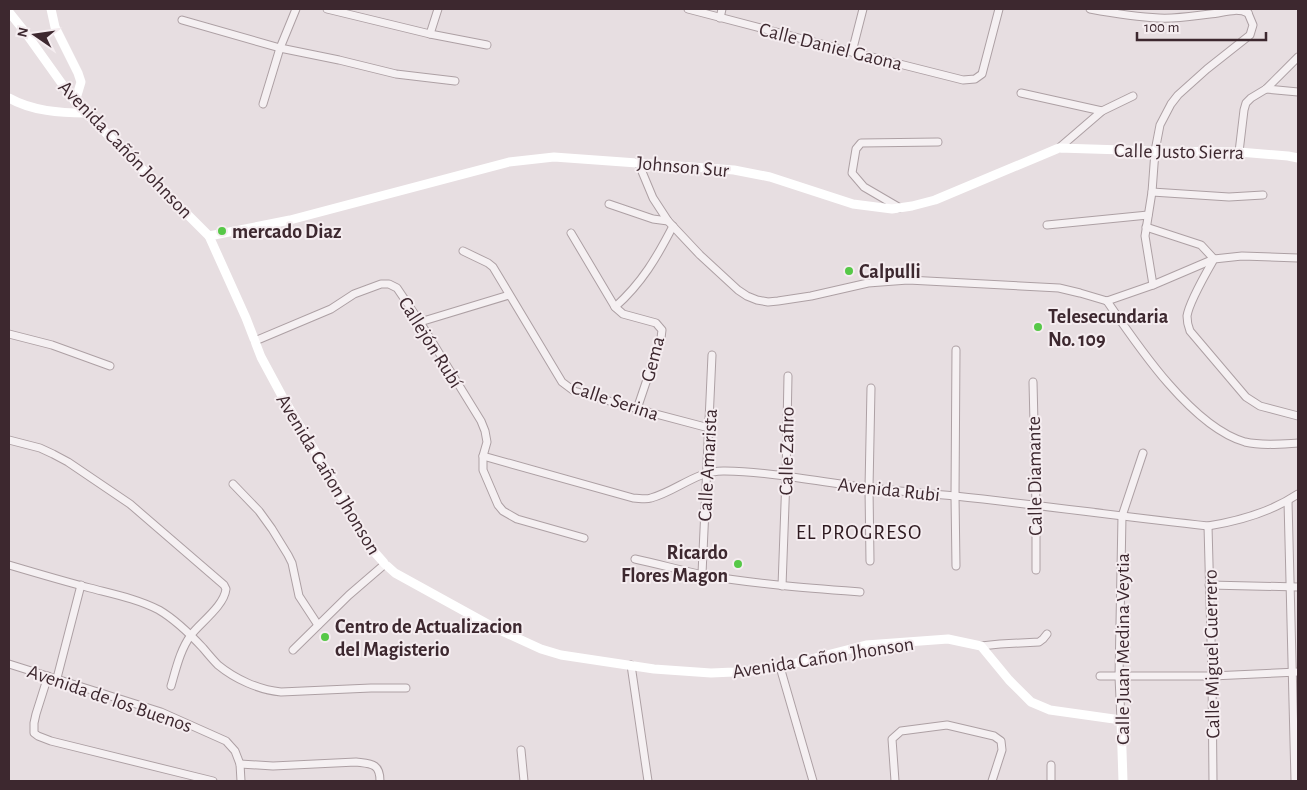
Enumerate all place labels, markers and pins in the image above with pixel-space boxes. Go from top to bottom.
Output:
place label: mercado Diaz [232,222,342,242]
marker: mercado Diaz [216,225,228,237]
place label: Calpulli [859,262,921,282]
marker: Calpulli [843,265,855,277]
place label: Telesecundaria No. 109 [1048,307,1169,350]
marker: Telesecundaria No. 109 [1032,321,1044,333]
place label: Ricardo Flores Magon [621,543,728,586]
marker: Ricardo Flores Magon [732,558,744,570]
place label: Centro de Actualizacion del Magisterio [335,617,523,660]
marker: Centro de Actualizacion del Magisterio [319,631,331,643]

